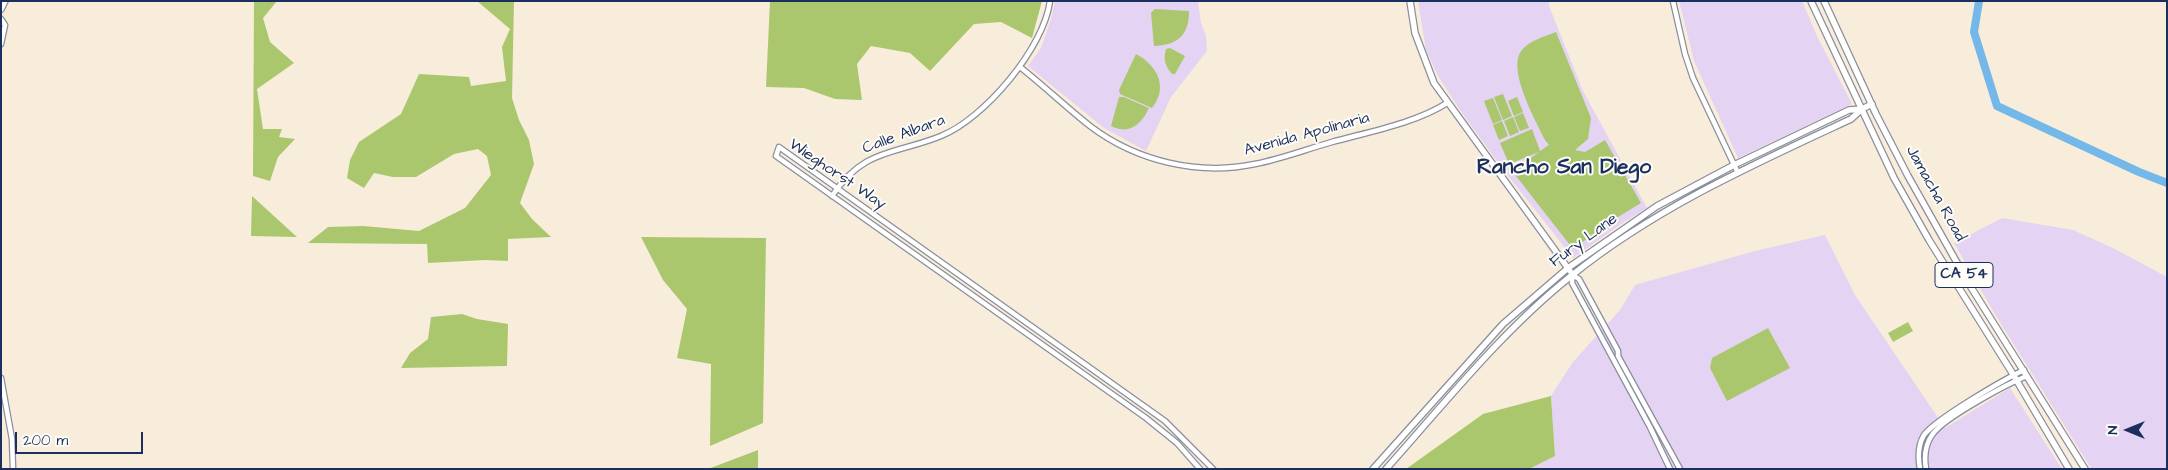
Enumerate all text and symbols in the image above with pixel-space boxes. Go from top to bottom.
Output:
street label: Avenida Apolinaria [1242,109,1372,161]
street label: Calle Albara [860,111,948,159]
street label: Wieghorst Way [785,135,889,215]
street label: Jamacha Road [1901,143,1969,245]
district label: Rancho San Diego [1477,156,1651,182]
street label: Fury Lane [1546,210,1622,272]
road number: CA 54 [1935,262,1993,288]
north arrow [2103,405,2153,455]
scale bar [18,422,145,454]
text: N [2103,426,2123,434]
text: 200 m [23,430,68,451]

